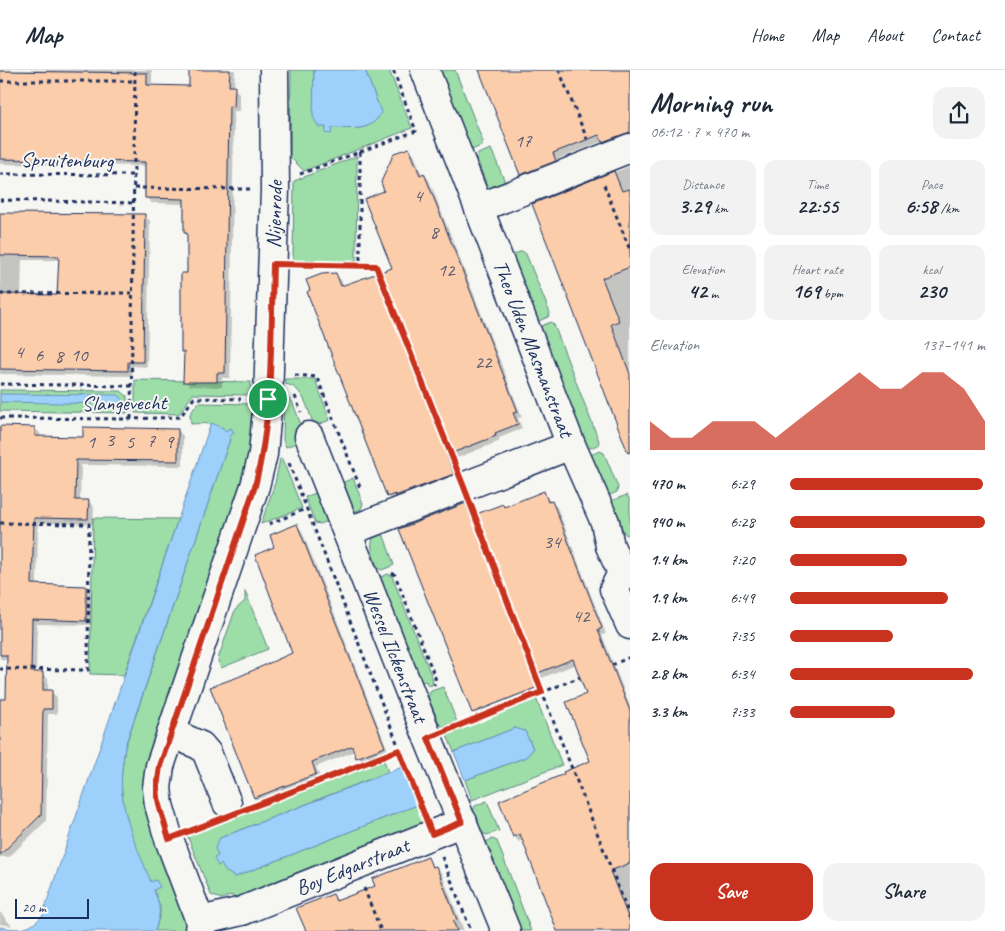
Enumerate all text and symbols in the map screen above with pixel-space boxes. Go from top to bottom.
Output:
text: Map [25,20,62,50]
text: Home [751,24,784,46]
text: Map [812,24,839,46]
text: About [867,24,903,46]
text: Contact [931,24,980,46]
text: Morning run [650,85,772,120]
button: share [933,87,985,139]
text: 06:12 · 7 × 470 m [650,122,749,142]
house number: 17 [514,129,533,153]
street label: Spruitenburg [21,146,115,174]
text: Distance [682,176,724,193]
text: Time [807,176,828,193]
text: Pace [921,176,943,193]
street label: Nijenrode [260,178,288,249]
house number: 4 [414,184,425,208]
text: 3.29 [678,193,711,219]
text: 22:55 [797,193,838,219]
text: 6:58 [905,193,937,219]
text: km [711,200,728,217]
text: /km [937,200,959,217]
house number: 8 [430,220,441,244]
street label: Theo Uden Masmanstraat [487,257,580,443]
house number: 12 [437,258,456,282]
text: Elevation [682,261,725,278]
text: Heart rate [792,261,843,278]
text: kcal [923,261,941,278]
text: 42 [688,278,707,304]
text: 169 [792,278,820,304]
text: 230 [918,278,946,304]
text: m [707,285,718,302]
text: bpm [820,285,843,302]
text: Elevation [650,335,699,355]
text: 137–141 m [922,335,985,355]
house number: 4 [15,340,26,364]
house number: 6 [35,343,45,367]
house number: 10 [70,343,89,367]
house number: 8 [55,344,66,368]
house number: 22 [474,350,493,374]
pin [247,378,289,420]
icon: arrive [254,385,282,413]
street label: Slangevecht [81,389,169,417]
house number: 3 [106,428,116,452]
house number: 7 [147,429,157,453]
house number: 1 [87,430,97,454]
house number: 5 [126,430,136,454]
house number: 9 [165,430,175,454]
text: 470 m [650,474,685,494]
text: 6:29 [730,474,755,494]
text: 940 m [650,512,684,532]
text: 6:28 [730,512,755,532]
house number: 34 [543,530,563,554]
text: 1.4 km [650,550,687,570]
text: 7:20 [730,550,755,570]
street label: Wessel Ilckenstraat [358,585,434,728]
text: 1.9 km [650,588,687,608]
text: 6:49 [730,588,755,608]
house number: 42 [572,604,591,628]
text: 2.4 km [650,626,687,646]
text: 7:35 [730,626,755,646]
text: 2.8 km [650,664,687,684]
text: 6:34 [730,664,755,684]
text: 3.3 km [650,702,687,722]
text: 7:33 [730,702,755,722]
street label: Boy Edgarstraat [292,831,414,901]
button: Save [650,863,813,921]
button: Share [823,863,985,921]
scale bar [15,896,89,919]
text: 20 m [22,899,46,916]

